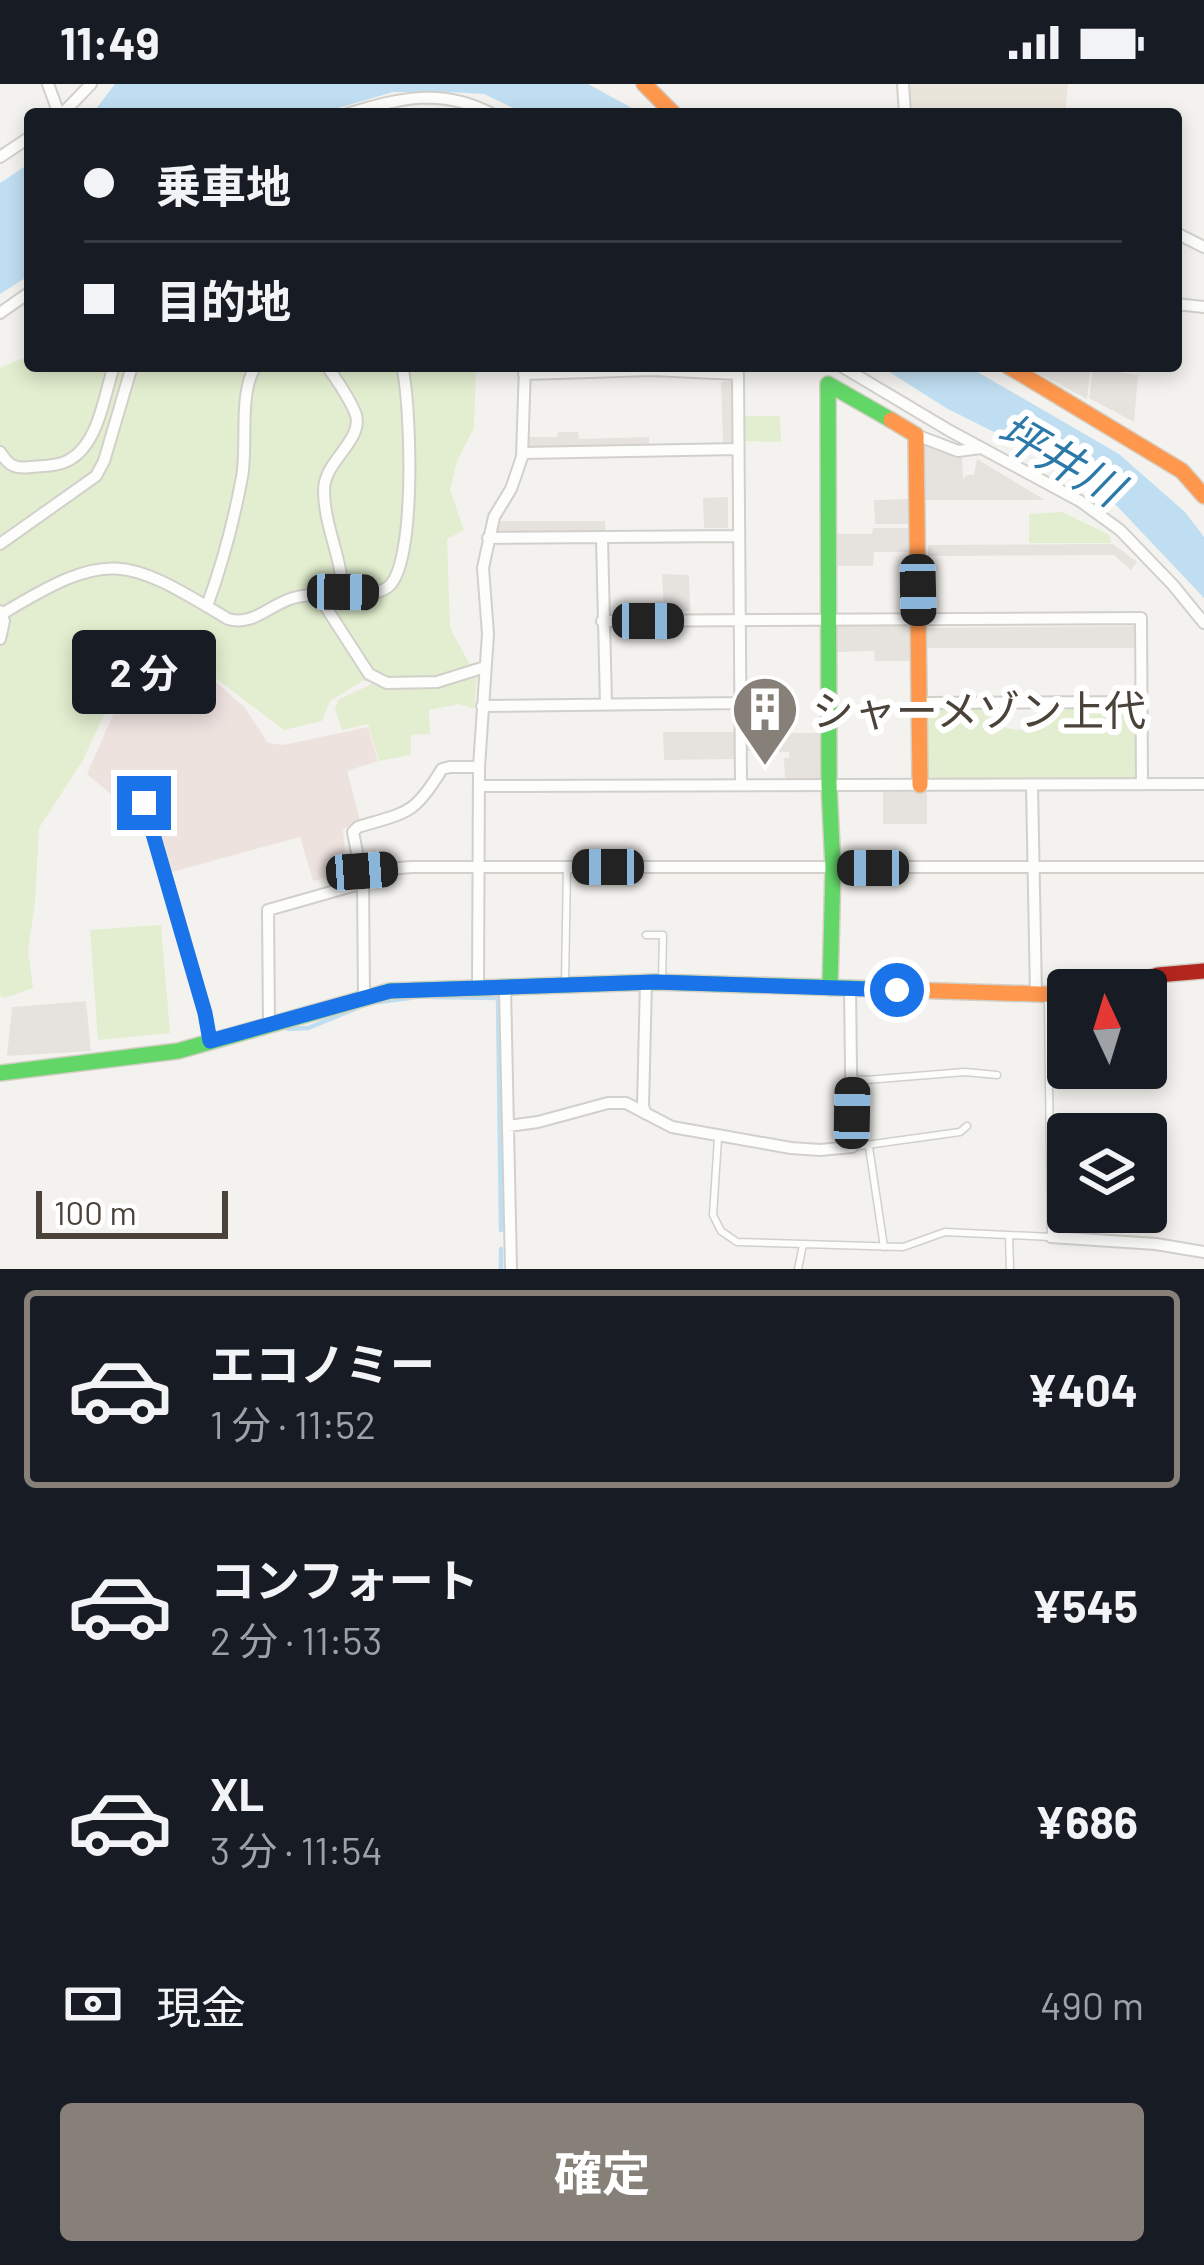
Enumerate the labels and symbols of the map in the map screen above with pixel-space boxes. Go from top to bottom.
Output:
water label: 坪井川 [989,401,1136,517]
car [899,554,937,626]
car [307,573,379,611]
car [612,603,684,639]
callout: 2 分 [72,629,216,713]
building icon: シャーメゾン上代 [730,674,800,768]
place label: シャーメゾン上代 [812,684,1146,734]
route end [117,776,171,830]
car [572,849,644,885]
car [837,850,909,886]
car [325,851,399,891]
route start [870,963,924,1017]
north arrow [1047,969,1167,1089]
car [833,1077,871,1149]
scale bar [36,1185,228,1238]

